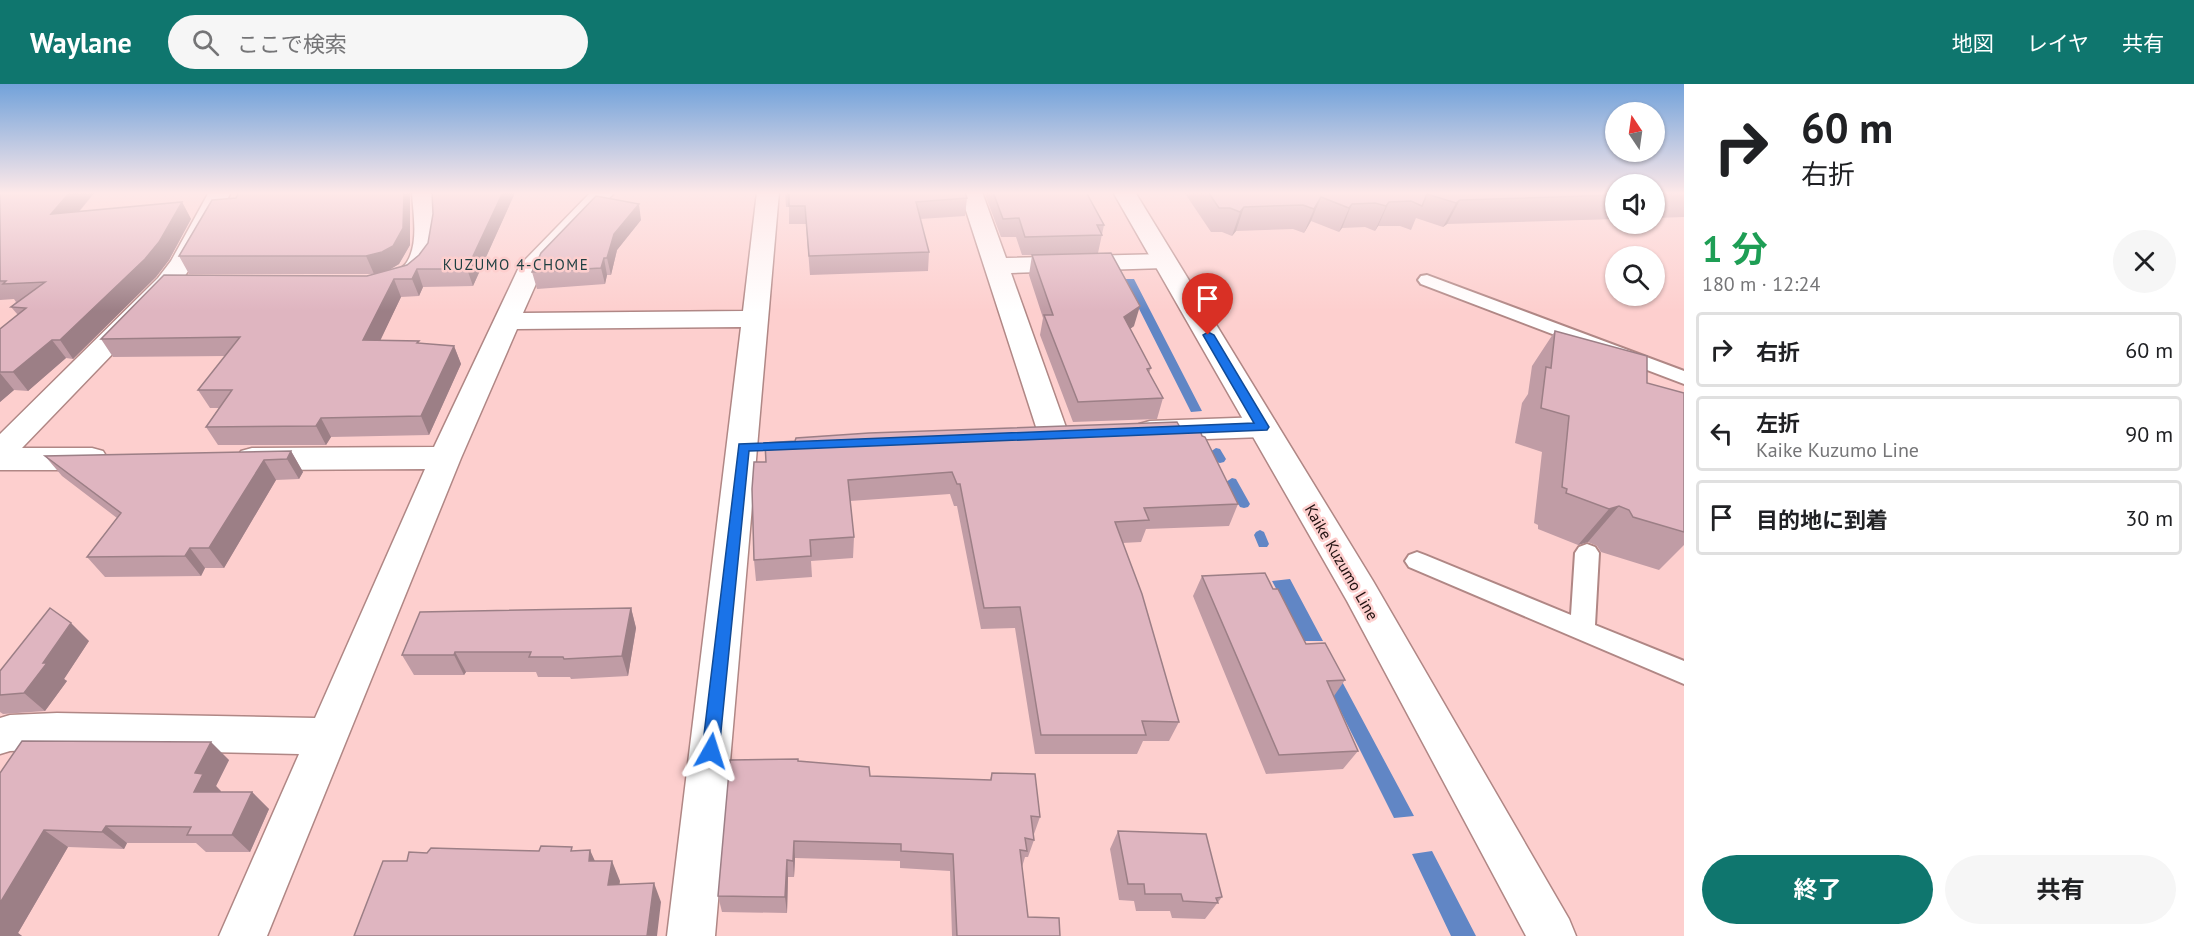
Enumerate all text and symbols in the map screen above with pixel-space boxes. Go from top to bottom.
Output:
search box [168,15,588,69]
text: Waylane [30,24,132,61]
icon: search [189,26,222,59]
text: ここで検索 [237,30,347,58]
text: 地図 [1952,30,1994,57]
text: レイヤ [2027,30,2089,57]
text: 共有 [2122,30,2164,57]
text: 60 m [1801,100,1893,155]
north arrow [1605,102,1665,162]
map controls [1605,102,1665,306]
icon: right [1702,108,1780,186]
text: 右折 [1801,157,1855,191]
button: sound [1605,174,1665,234]
text: 1 分 [1702,225,1768,272]
button: close [2113,230,2176,293]
button: search [1605,246,1665,306]
district label: KUZUMO 4-CHOME [443,255,589,274]
text: 180 m · 12:24 [1702,271,1820,297]
pin [1182,273,1233,335]
icon: arrive [1191,282,1224,315]
icon: right [1705,333,1738,366]
text: 60 m [2125,336,2173,364]
text: 右折 [1756,338,1800,366]
text: 左折 [1756,409,1800,437]
icon: left [1705,417,1738,450]
text: 90 m [2125,420,2173,448]
text: Kaike Kuzumo Line [1756,437,1919,463]
street label: Kaike Kuzumo Line [1301,501,1383,623]
icon: arrive [1705,501,1738,534]
text: 30 m [2125,504,2173,532]
text: 目的地に到着 [1756,506,1888,534]
position arrow [679,719,743,783]
button: 終了 [1702,855,1933,924]
button: 共有 [1945,855,2176,924]

